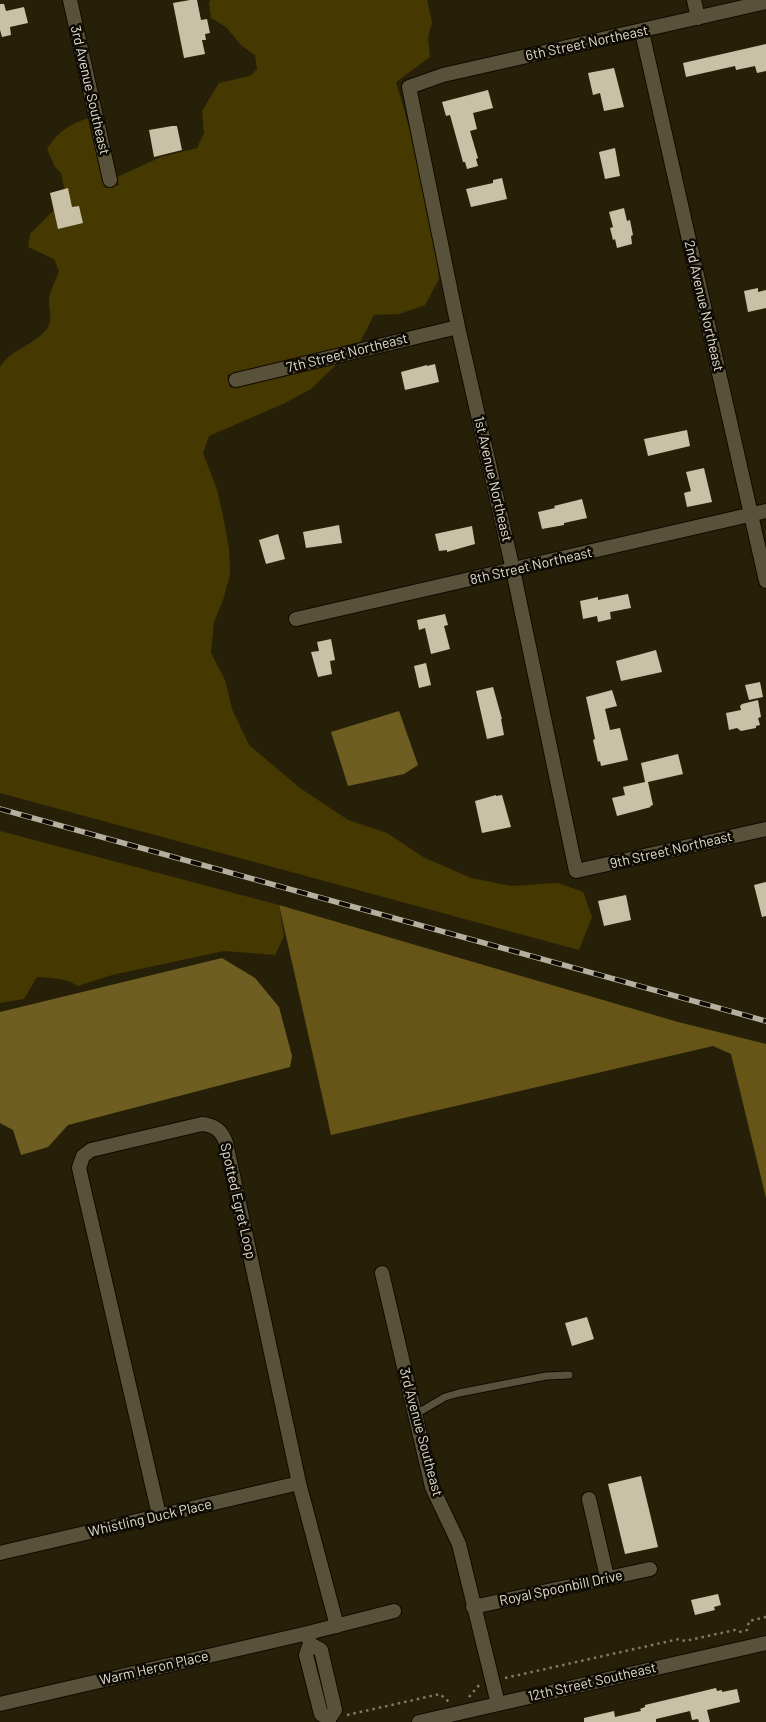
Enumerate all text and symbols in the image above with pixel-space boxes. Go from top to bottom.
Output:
street label: 6th Street Northeast [524,22,650,64]
street label: 3rd Avenue Southeast [67,24,113,156]
street label: 2nd Avenue Northeast [681,239,727,373]
street label: 7th Street Northeast [285,330,409,376]
street label: 1st Avenue Northeast [470,415,516,543]
street label: 8th Street Northeast [468,544,594,588]
street label: 9th Street Northeast [608,828,734,872]
street label: Spotted Egret Loop [216,1141,260,1261]
street label: 3rd Avenue Southeast [396,1366,446,1498]
street label: Whistling Duck Place [87,1496,213,1540]
street label: Royal Spoonbill Drive [498,1567,624,1609]
street label: Warm Heron Place [98,1647,210,1689]
street label: 12th Street Southeast [526,1659,658,1705]

